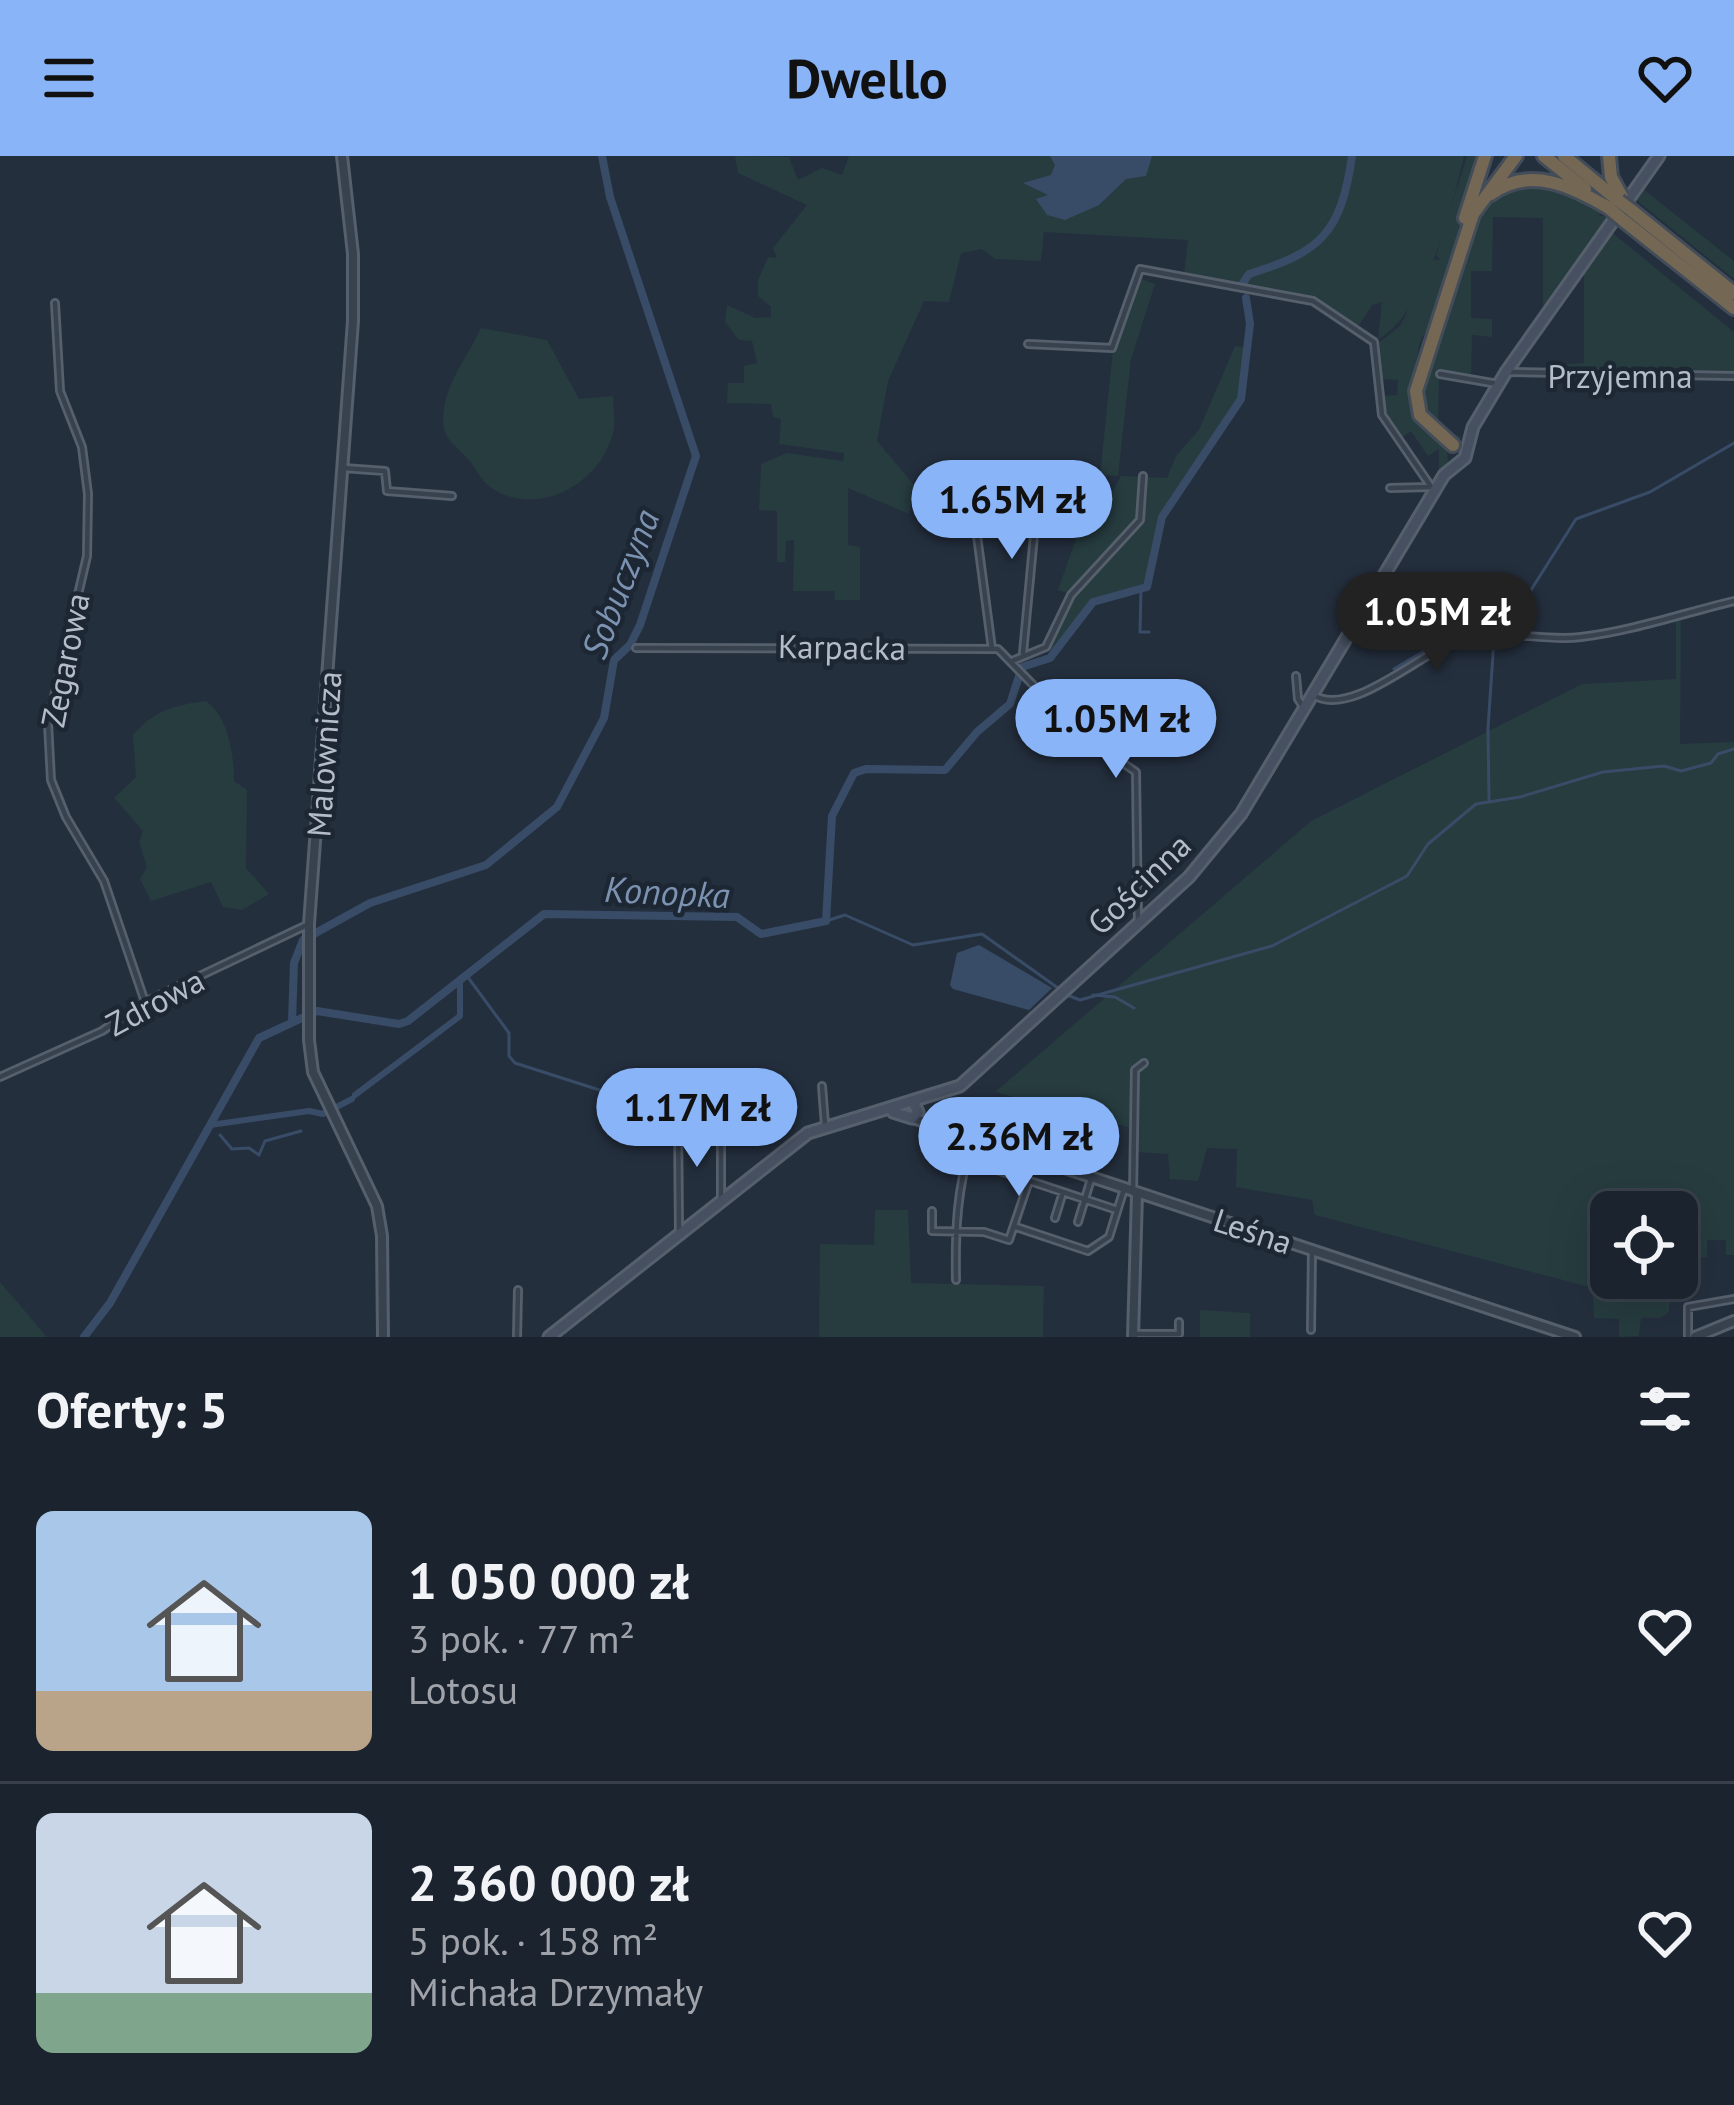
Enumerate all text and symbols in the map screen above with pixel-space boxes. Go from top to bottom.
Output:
text: Dwello [786,43,948,113]
icon: menu [36,45,102,111]
icon: heart [1632,45,1698,111]
street label: Przyjemna [1547,354,1693,397]
pin: 1.65M zł [888,460,1136,562]
text: 1.65M zł [938,473,1086,524]
water label: Sobuczyna [570,502,670,665]
pin: 1.05M zł [1313,572,1561,674]
text: 1.05M zł [1363,585,1511,636]
street label: Zegarowa [30,589,99,731]
street label: Karpacka [778,624,906,669]
street label: Malownicza [296,670,351,838]
pin: 1.05M zł [992,679,1240,781]
text: 1.05M zł [1042,692,1190,743]
street label: Gościnna [1078,824,1200,944]
water label: Konopka [603,865,731,918]
street label: Zdrowa [98,958,211,1045]
pin: 1.17M zł [573,1068,821,1170]
text: 1.17M zł [623,1081,771,1132]
pin: 2.36M zł [895,1097,1143,1199]
text: 2.36M zł [945,1110,1093,1161]
map controls [1590,1191,1698,1299]
button: locate [1590,1191,1698,1299]
street label: Leśna [1208,1198,1298,1263]
text: Oferty: 5 [36,1376,228,1442]
icon: filters [1632,1376,1698,1442]
text: 1 050 000 zł [408,1547,689,1613]
icon: home [132,1559,276,1703]
icon: heart [1632,1598,1698,1664]
text: 3 pok. · 77 m² [408,1613,635,1664]
text: Lotosu [408,1664,518,1715]
text: 2 360 000 zł [408,1849,689,1915]
icon: home [132,1861,276,2005]
icon: heart [1632,1900,1698,1966]
text: 5 pok. · 158 m² [408,1915,658,1966]
text: Michała Drzymały [408,1966,703,2017]

